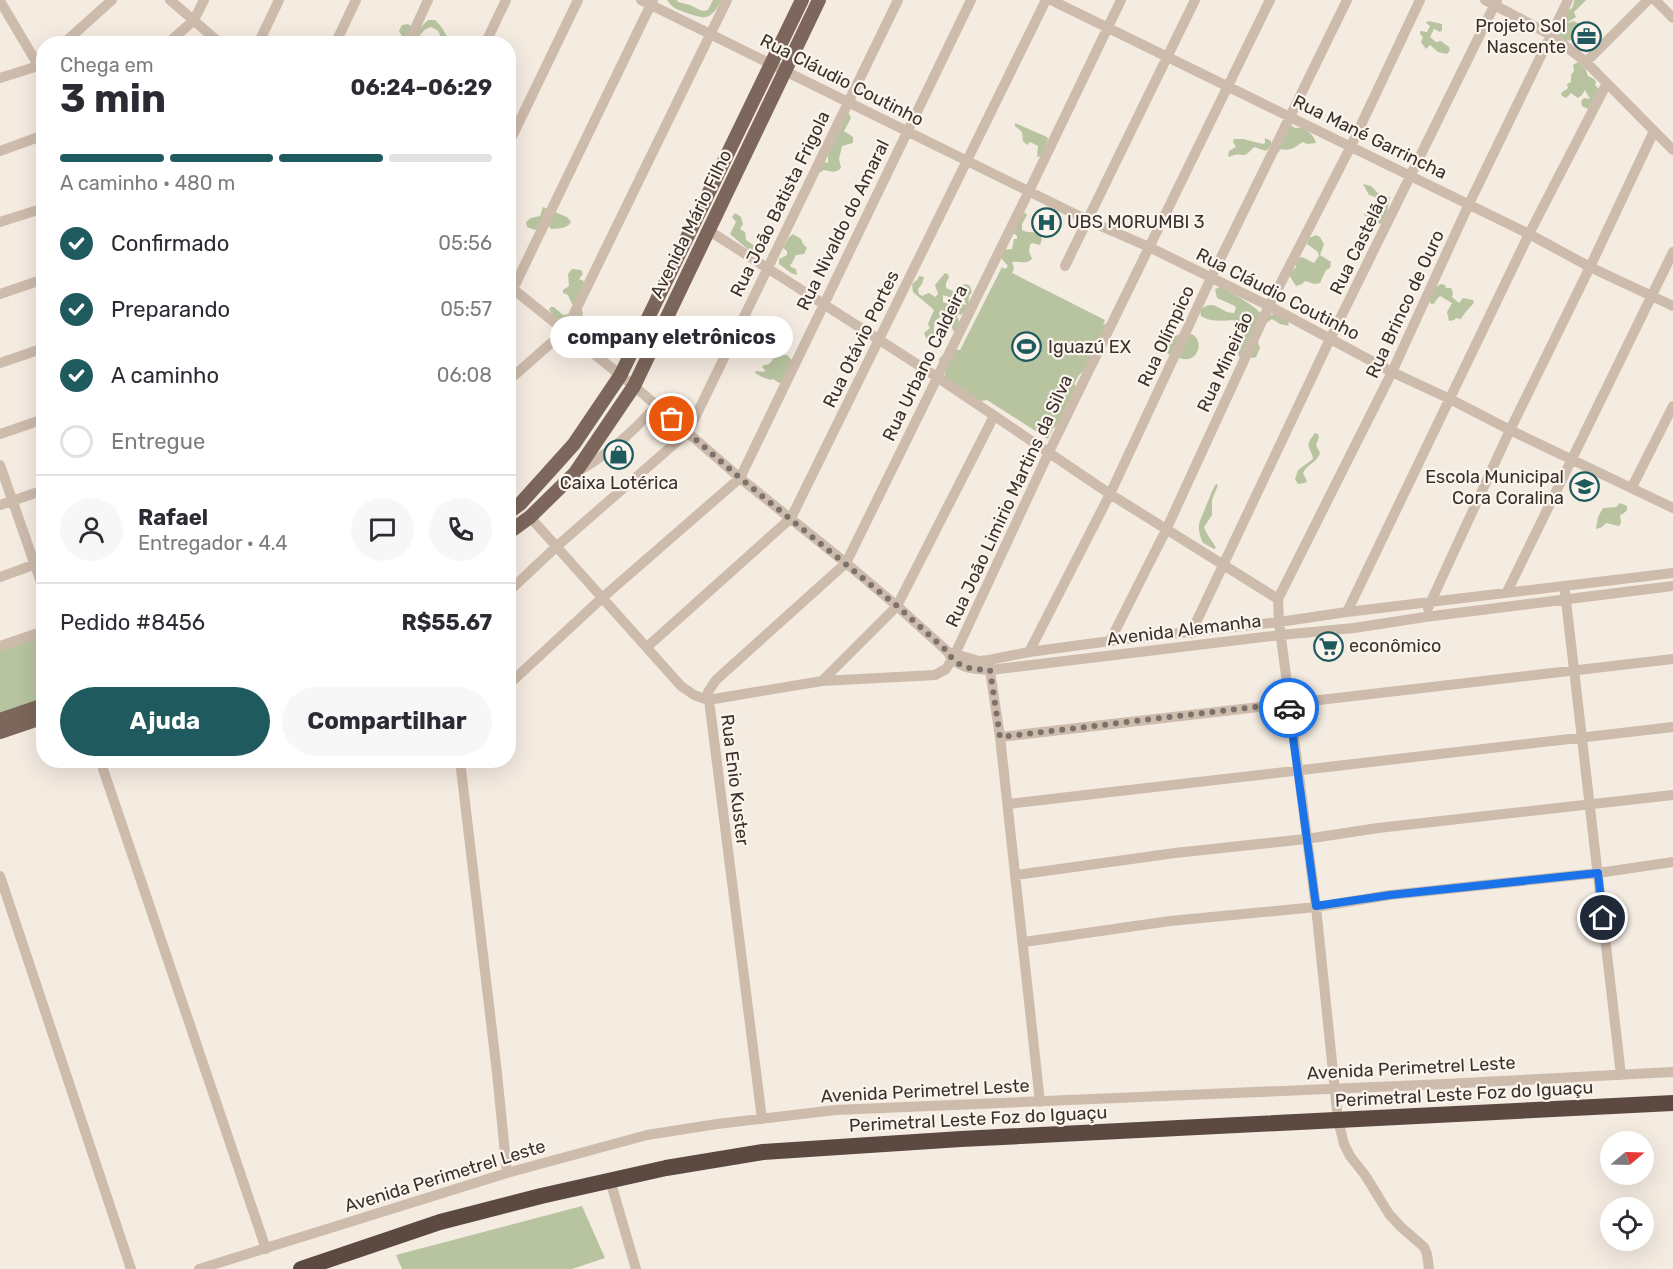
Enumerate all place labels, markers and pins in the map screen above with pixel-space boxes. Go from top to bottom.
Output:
place label: Projeto Sol Nascente [1475,15,1566,58]
office icon: Projeto Sol Nascente [1571,20,1603,52]
hospital icon: UBS MORUMBI 3 [1030,206,1062,238]
place label: UBS MORUMBI 3 [1067,211,1205,233]
callout: company eletrônicos [550,317,794,359]
sports icon: Iguazú EX [1011,331,1043,363]
place label: Iguazú EX [1048,336,1131,358]
pin [646,393,697,444]
shop icon: Caixa Lotérica [603,438,635,470]
place label: Escola Municipal Cora Coralina [1425,466,1564,509]
school or university icon: Escola Municipal Cora Coralina [1569,471,1601,503]
place label: Caixa Lotérica [560,472,678,494]
supermarket icon: econômico [1312,630,1344,662]
place label: econômico [1349,635,1441,657]
pin [1577,892,1628,943]

